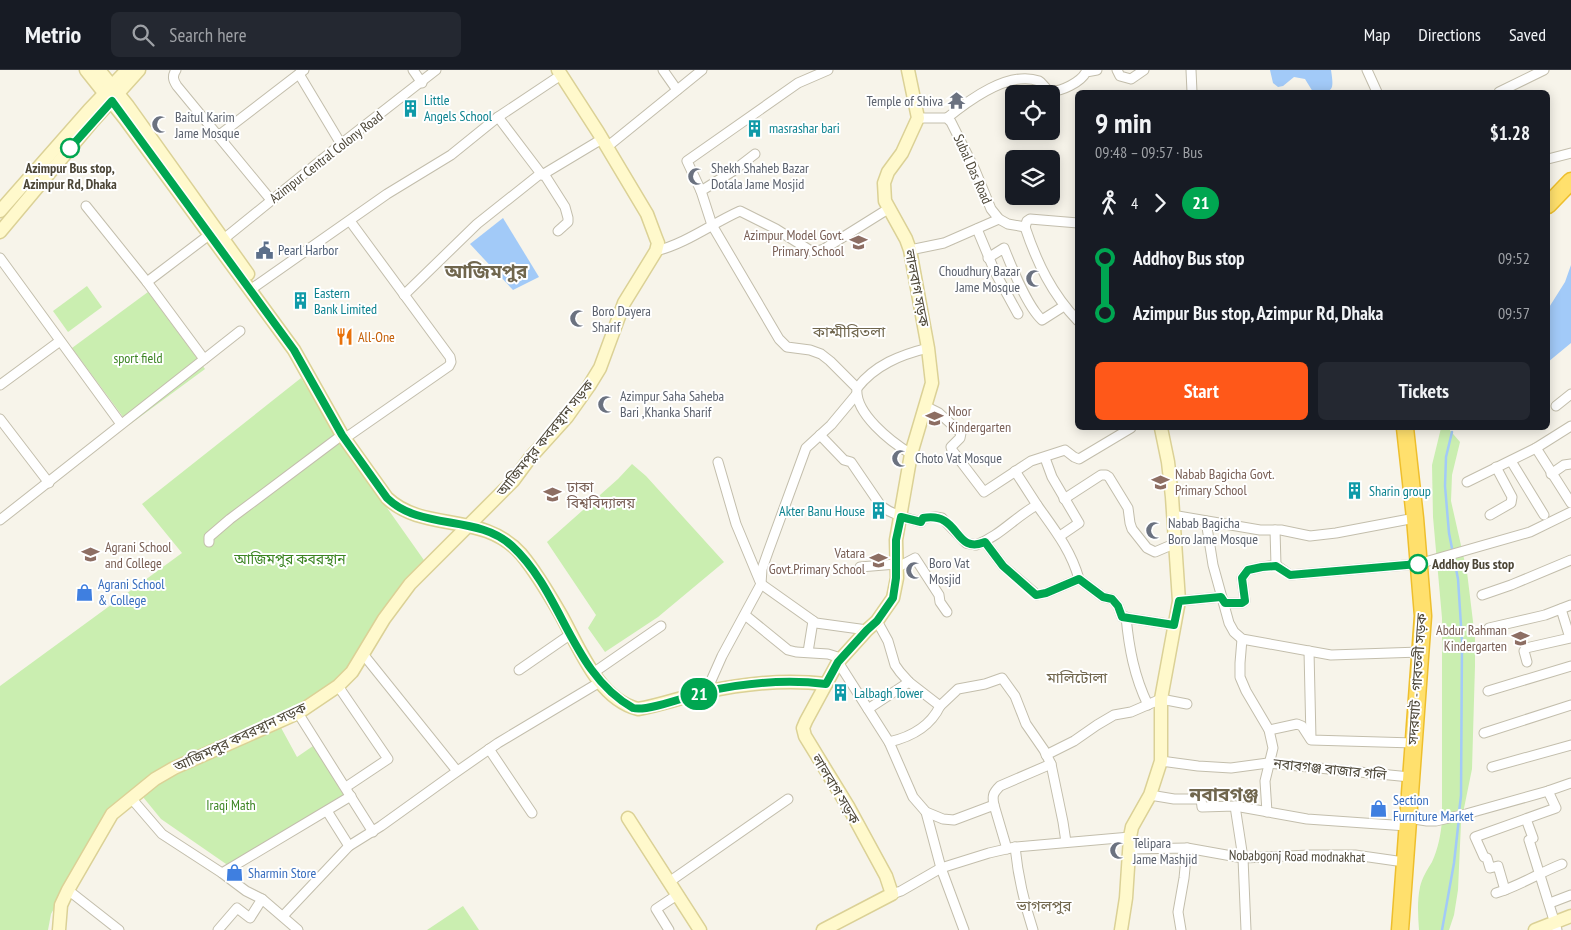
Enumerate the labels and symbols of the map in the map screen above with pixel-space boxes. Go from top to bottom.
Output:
place label: Little Angels School [424,91,493,125]
temple icon: Temple of Shiva [947,91,967,111]
place label: Temple of Shiva [866,92,943,110]
building icon: Little Angels School [400,98,420,118]
street label: Azimpur Central Colony Road [266,107,386,207]
place label: Baitul Karim Jame Mosque [174,108,240,142]
mosque icon: Baitul Karim Jame Mosque [151,115,171,135]
building icon: masrashar bari [745,118,765,138]
place label: masrashar bari [769,119,840,137]
street label: Subal Das Road [950,131,996,207]
marker: Azimpur Bus stop, Azimpur Rd, Dhaka [60,138,80,158]
place label: Azimpur Bus stop, Azimpur Rd, Dhaka [22,159,117,193]
place label: Shekh Shaheb Bazar Dotala Jame Mosjid [711,159,809,193]
mosque icon: Shekh Shaheb Bazar Dotala Jame Mosjid [687,166,707,186]
place label: Azimpur Model Govt. Primary School [744,226,845,260]
school or university icon: Azimpur Model Govt. Primary School [848,233,868,253]
public building icon: Pearl Harbor [254,240,274,260]
place label: Pearl Harbor [278,241,338,259]
street label: লালবাগ সড়ক [901,247,933,329]
district label: আজিমপুর [444,259,528,283]
place label: Choudhury Bazar Jame Mosque [939,262,1020,296]
mosque icon: Choudhury Bazar Jame Mosque [1024,269,1044,289]
place label: Eastern Bank Limited [314,284,377,318]
building icon: Eastern Bank Limited [290,291,310,311]
place label: Boro Dayera Sharif [592,302,651,336]
mosque icon: Boro Dayera Sharif [568,309,588,329]
district label: কাশ্মীরিতলা [812,322,886,341]
restaurant icon: All-One [334,327,354,347]
place label: All-One [358,328,395,346]
park label: sport field [113,349,163,367]
street label: আজিমপুর কবরস্থান সড়ক [492,376,598,501]
place label: Azimpur Saha Saheba Bari ,Khanka Sharif [620,387,724,421]
mosque icon: Azimpur Saha Saheba Bari ,Khanka Sharif [596,394,616,414]
place label: Noor Kindergarten [948,402,1011,436]
school or university icon: Noor Kindergarten [924,409,944,429]
mosque icon: Choto Vat Mosque [891,448,911,468]
place label: Choto Vat Mosque [915,449,1002,467]
place label: Nabab Bagicha Govt. Primary School [1175,465,1274,499]
school or university icon: Nabab Bagicha Govt. Primary School [1151,472,1171,492]
place label: ঢাকা বিশ্ববিদ্যালয় [566,478,635,512]
building icon: Sharin group [1345,481,1365,501]
place label: Sharin group [1369,482,1431,500]
school or university icon: ঢাকা বিশ্ববিদ্যালয় [543,485,563,505]
building icon: Akter Banu House [869,501,889,521]
place label: Akter Banu House [779,502,865,520]
place label: Nabab Bagicha Boro Jame Mosque [1168,514,1258,548]
mosque icon: Nabab Bagicha Boro Jame Mosque [1144,521,1164,541]
place label: Agrani School and College [105,538,172,572]
place label: Vatara Govt.Primary School [769,544,866,578]
school or university icon: Agrani School and College [81,545,101,565]
park label: আজিমপুর কবরস্থান [233,550,346,568]
school or university icon: Vatara Govt.Primary School [869,551,889,571]
place label: Boro Vat Mosjid [929,554,970,588]
marker: Addhoy Bus stop [1408,554,1428,574]
place label: Addhoy Bus stop [1431,555,1514,573]
mosque icon: Boro Vat Mosjid [905,561,925,581]
place label: Agrani School & College [98,575,165,609]
shop icon: Agrani School & College [74,582,94,602]
street label: সদরঘাট - গাবতলী সড়ক [1403,612,1431,746]
place label: Abdur Rahman Kindergarten [1436,621,1507,655]
school or university icon: Abdur Rahman Kindergarten [1511,628,1531,648]
district label: মালিটোলা [1046,668,1108,687]
line badge: 21 [676,678,722,710]
building icon: Lalbagh Tower [830,683,850,703]
place label: Lalbagh Tower [854,684,924,702]
street label: আজিমপুর কবরস্থান সড়ক [170,698,310,776]
street label: লালবাগ সড়ক [808,750,864,828]
street label: নবাবগঞ্জ বাজার গলি [1272,754,1388,784]
district label: নবাবগঞ্জ [1188,782,1259,806]
place label: Section Furniture Market [1393,791,1474,825]
park label: Iraqi Math [206,796,256,814]
shop icon: Section Furniture Market [1369,798,1389,818]
place label: Telipara Jame Mashjid [1132,834,1197,868]
mosque icon: Telipara Jame Mashjid [1109,841,1129,861]
street label: Nobabgonj Road modnakhat [1229,846,1366,866]
shop icon: Sharmin Store [224,863,244,883]
place label: Sharmin Store [248,864,316,882]
district label: ভাগলপুর [1016,896,1072,915]

